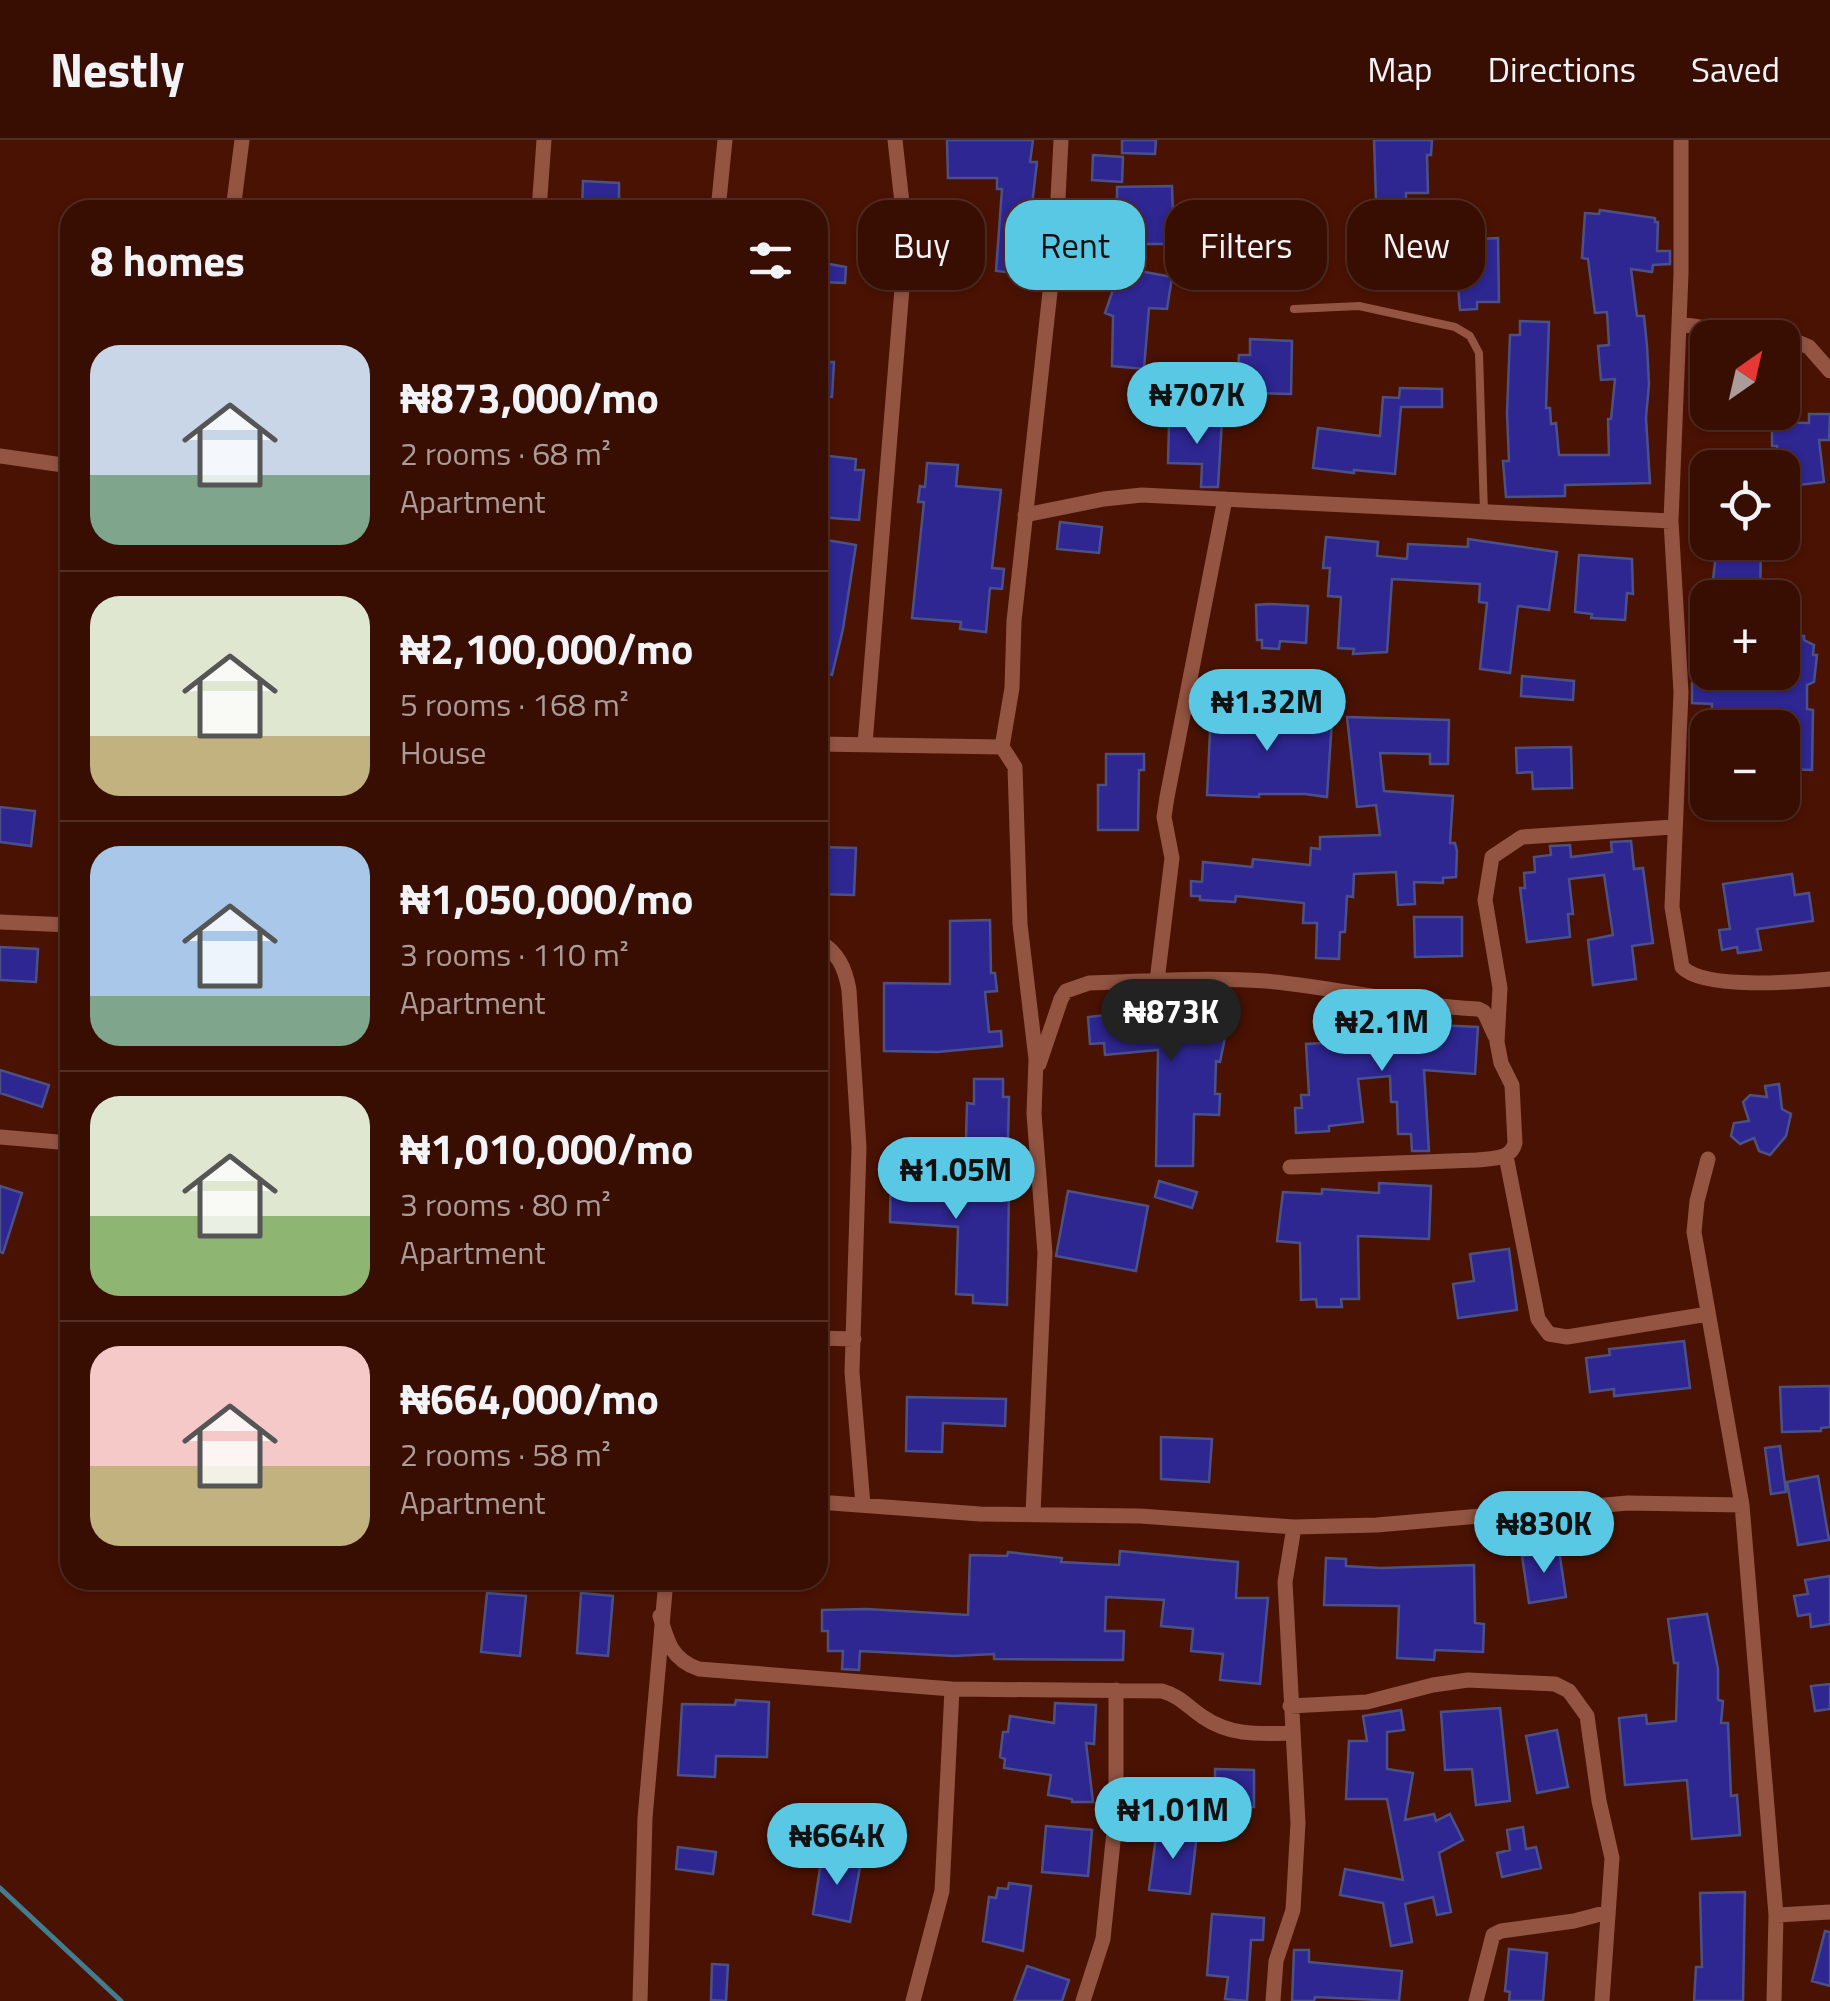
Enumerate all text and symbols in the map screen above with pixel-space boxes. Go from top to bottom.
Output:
text: Nestly [50,33,185,106]
text: Map [1367,42,1433,96]
text: Directions [1488,42,1636,96]
text: Saved [1691,42,1780,96]
chip: Buy [858,200,985,290]
chip: Rent [1005,200,1145,290]
chip: Filters [1165,200,1327,290]
chip: New [1347,200,1485,290]
text: 8 homes [90,228,245,292]
icon: filters [743,233,798,288]
north arrow [1690,320,1800,430]
map controls [1690,320,1800,820]
pin: ₦707K [1127,362,1267,447]
text: ₦873,000/mo [400,365,659,429]
text: ₦707K [1149,370,1245,418]
icon: home [170,385,290,505]
text: 2 rooms · 68 m² [400,429,611,477]
button: locate [1690,450,1800,560]
text: Apartment [400,477,546,525]
button: + [1690,580,1800,690]
text: ₦2,100,000/mo [400,616,693,680]
icon: home [170,636,290,756]
pin: ₦1.32M [1186,669,1348,754]
text: ₦1.32M [1211,677,1323,725]
text: 5 rooms · 168 m² [400,680,629,728]
button: − [1690,710,1800,820]
text: House [400,728,486,776]
text: ₦1,050,000/mo [400,866,693,930]
icon: home [170,886,290,1006]
text: 3 rooms · 110 m² [400,930,629,978]
text: Apartment [400,978,546,1026]
pin: ₦873K [1101,979,1241,1064]
text: ₦873K [1123,987,1219,1035]
pin: ₦2.1M [1312,989,1452,1074]
text: ₦2.1M [1335,997,1429,1045]
text: ₦1,010,000/mo [400,1116,693,1180]
icon: home [170,1136,290,1256]
pin: ₦1.05M [875,1137,1037,1222]
text: ₦1.05M [900,1145,1012,1193]
text: 3 rooms · 80 m² [400,1180,611,1228]
text: Apartment [400,1228,546,1276]
text: ₦664,000/mo [400,1366,659,1430]
icon: home [170,1386,290,1506]
text: 2 rooms · 58 m² [400,1430,611,1478]
text: Apartment [400,1478,546,1526]
pin: ₦830K [1474,1491,1614,1576]
text: ₦830K [1496,1499,1592,1547]
pin: ₦1.01M [1092,1777,1254,1862]
text: ₦1.01M [1117,1785,1229,1833]
pin: ₦664K [767,1803,907,1888]
text: ₦664K [789,1811,885,1859]

